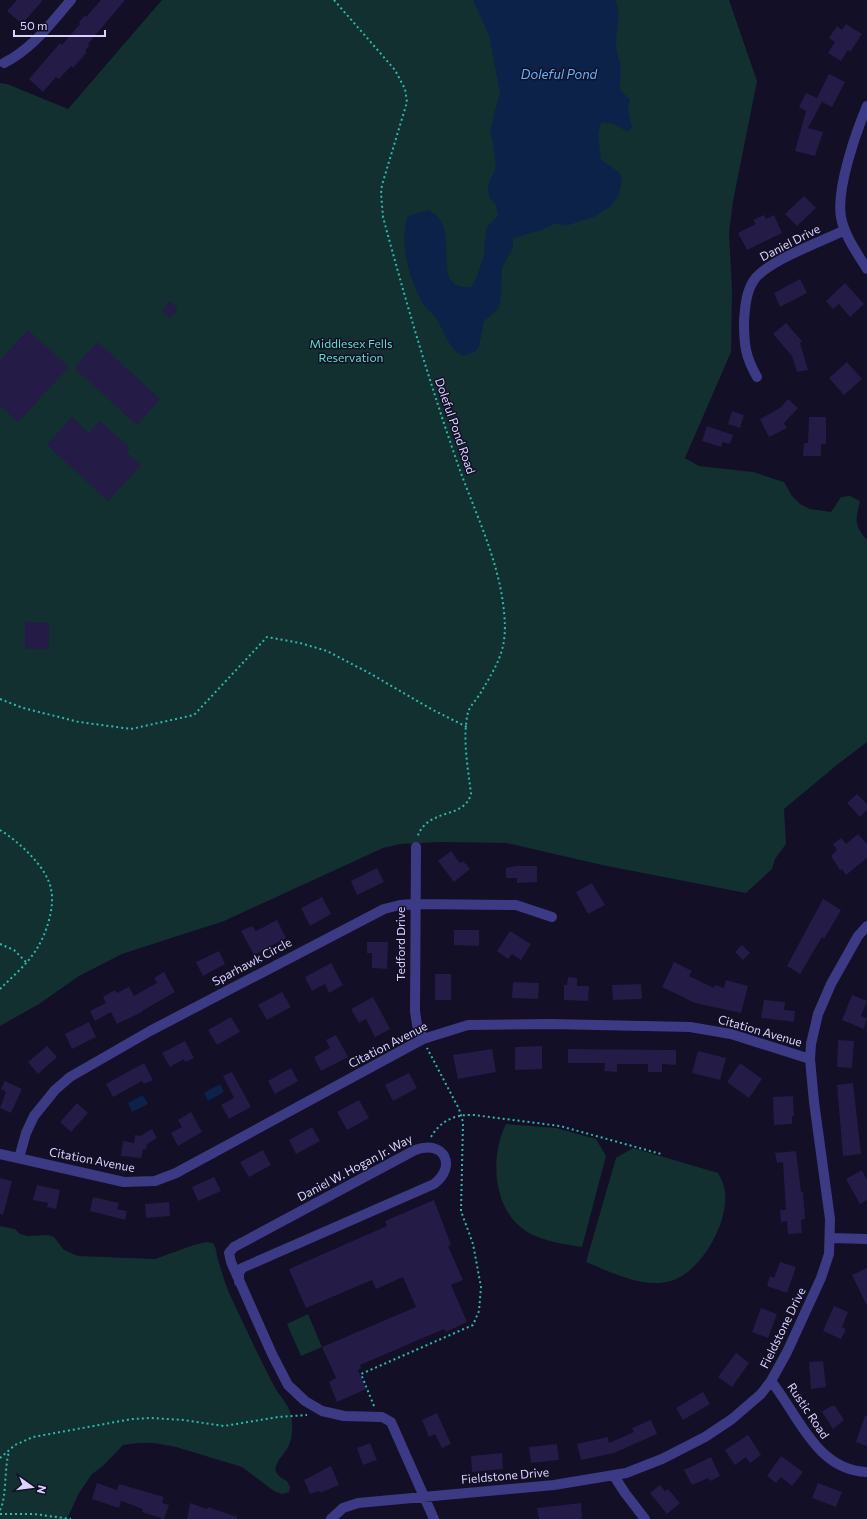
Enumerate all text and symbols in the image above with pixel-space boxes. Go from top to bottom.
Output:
scale bar [14,12,105,38]
text: 50 m [20,18,48,32]
water label: Doleful Pond [521,66,598,82]
street label: Daniel Drive [757,221,822,263]
park label: Middlesex Fells Reservation [310,336,392,364]
street label: Doleful Pond Road [433,376,479,476]
street label: Tedford Drive [393,907,407,981]
street label: Sparhawk Circle [209,934,294,988]
street label: Citation Avenue [717,1011,804,1049]
street label: Citation Avenue [346,1018,429,1070]
street label: Daniel W. Hogan Jr. Way [295,1131,415,1204]
street label: Citation Avenue [48,1144,136,1174]
street label: Fieldstone Drive [756,1285,808,1370]
street label: Rustic Road [785,1380,833,1441]
street label: Fieldstone Drive [460,1464,549,1486]
north arrow [12,1467,52,1507]
text: N [35,1484,49,1495]

